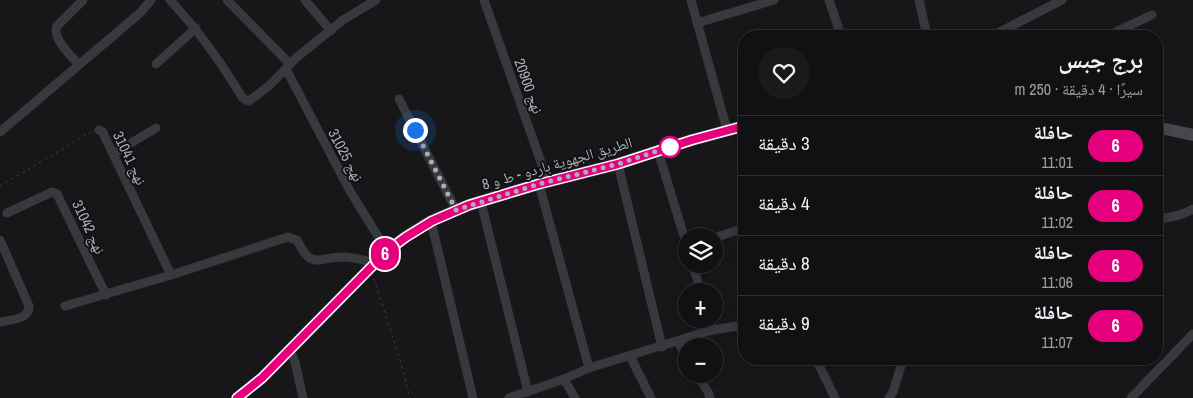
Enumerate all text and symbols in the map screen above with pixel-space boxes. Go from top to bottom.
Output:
text: برج جبس [1058,43,1143,75]
button: heart [758,47,810,99]
street label: نهج 20900 [509,55,549,117]
text: سيرًا · 4 دقيقة · 250 m [1015,78,1143,100]
your location [403,118,428,143]
text: حافلة [1034,119,1073,145]
street label: نهج 31025 [323,125,369,185]
street label: نهج 31041 [108,128,152,188]
text: 3 دقيقة [758,130,810,156]
street label: الطريق الجهوية باردو - ط و 8 [479,131,635,195]
text: 6 [1111,133,1120,158]
unlabelled marker [659,136,681,158]
text: 11:01 [1041,151,1073,173]
text: حافلة [1034,179,1073,205]
text: 4 دقيقة [758,190,810,216]
text: 6 [1111,193,1120,218]
street label: نهج 31042 [67,197,111,257]
text: 11:02 [1041,211,1073,233]
map controls [678,228,723,383]
button: layers [678,228,723,273]
line badge: 6 [369,238,401,270]
text: حافلة [1034,239,1073,265]
text: 6 [381,241,389,266]
text: 8 دقيقة [758,250,810,276]
text: 6 [1111,253,1120,278]
text: 11:06 [1041,271,1073,293]
button: + [678,283,723,328]
text: حافلة [1034,299,1073,325]
text: 9 دقيقة [758,310,810,336]
text: 6 [1111,313,1120,338]
text: 11:07 [1041,331,1073,353]
button: − [678,338,723,383]

